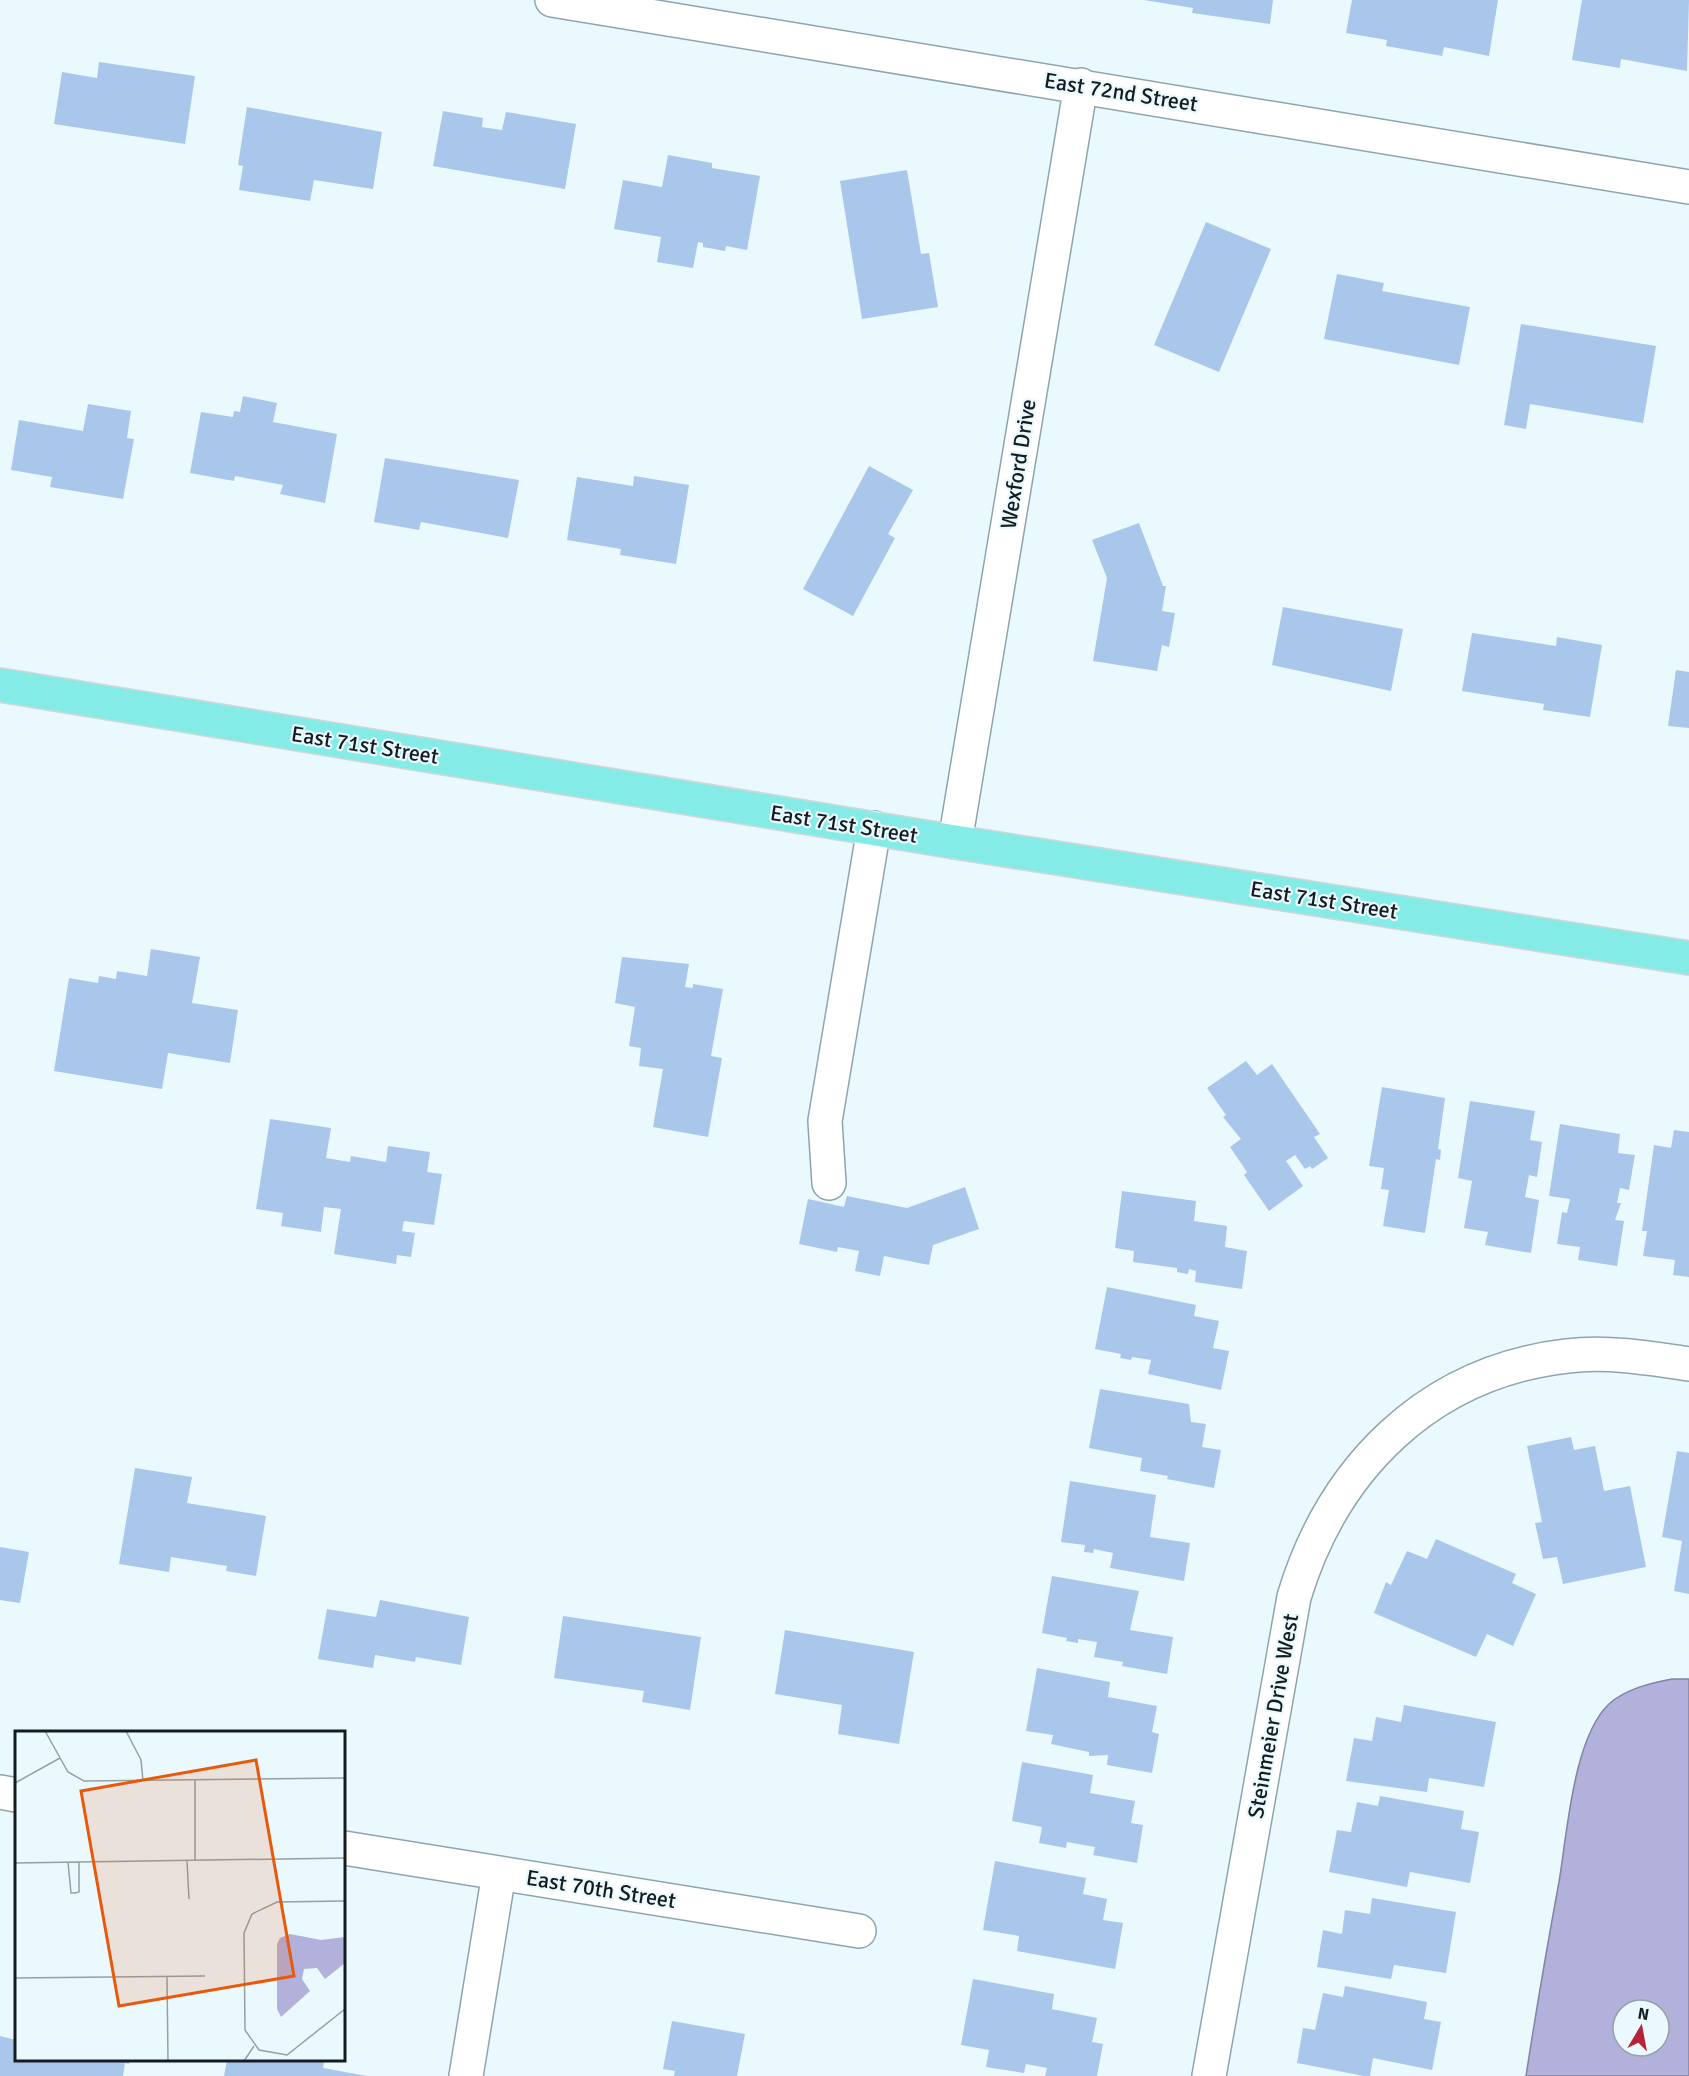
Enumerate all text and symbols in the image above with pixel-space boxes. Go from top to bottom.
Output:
street label: East 72nd Street [1042,67,1200,118]
street label: Wexford Drive [994,397,1042,531]
street label: East 71st Street [289,720,441,770]
street label: East 71st Street [768,799,920,849]
street label: East 71st Street [1248,875,1400,925]
street label: Steinmeier Drive West [1242,1611,1304,1820]
inset map [15,1731,345,2061]
street label: East 70th Street [524,1864,678,1914]
north arrow [1611,1998,1671,2058]
text: N [1636,2003,1651,2025]

